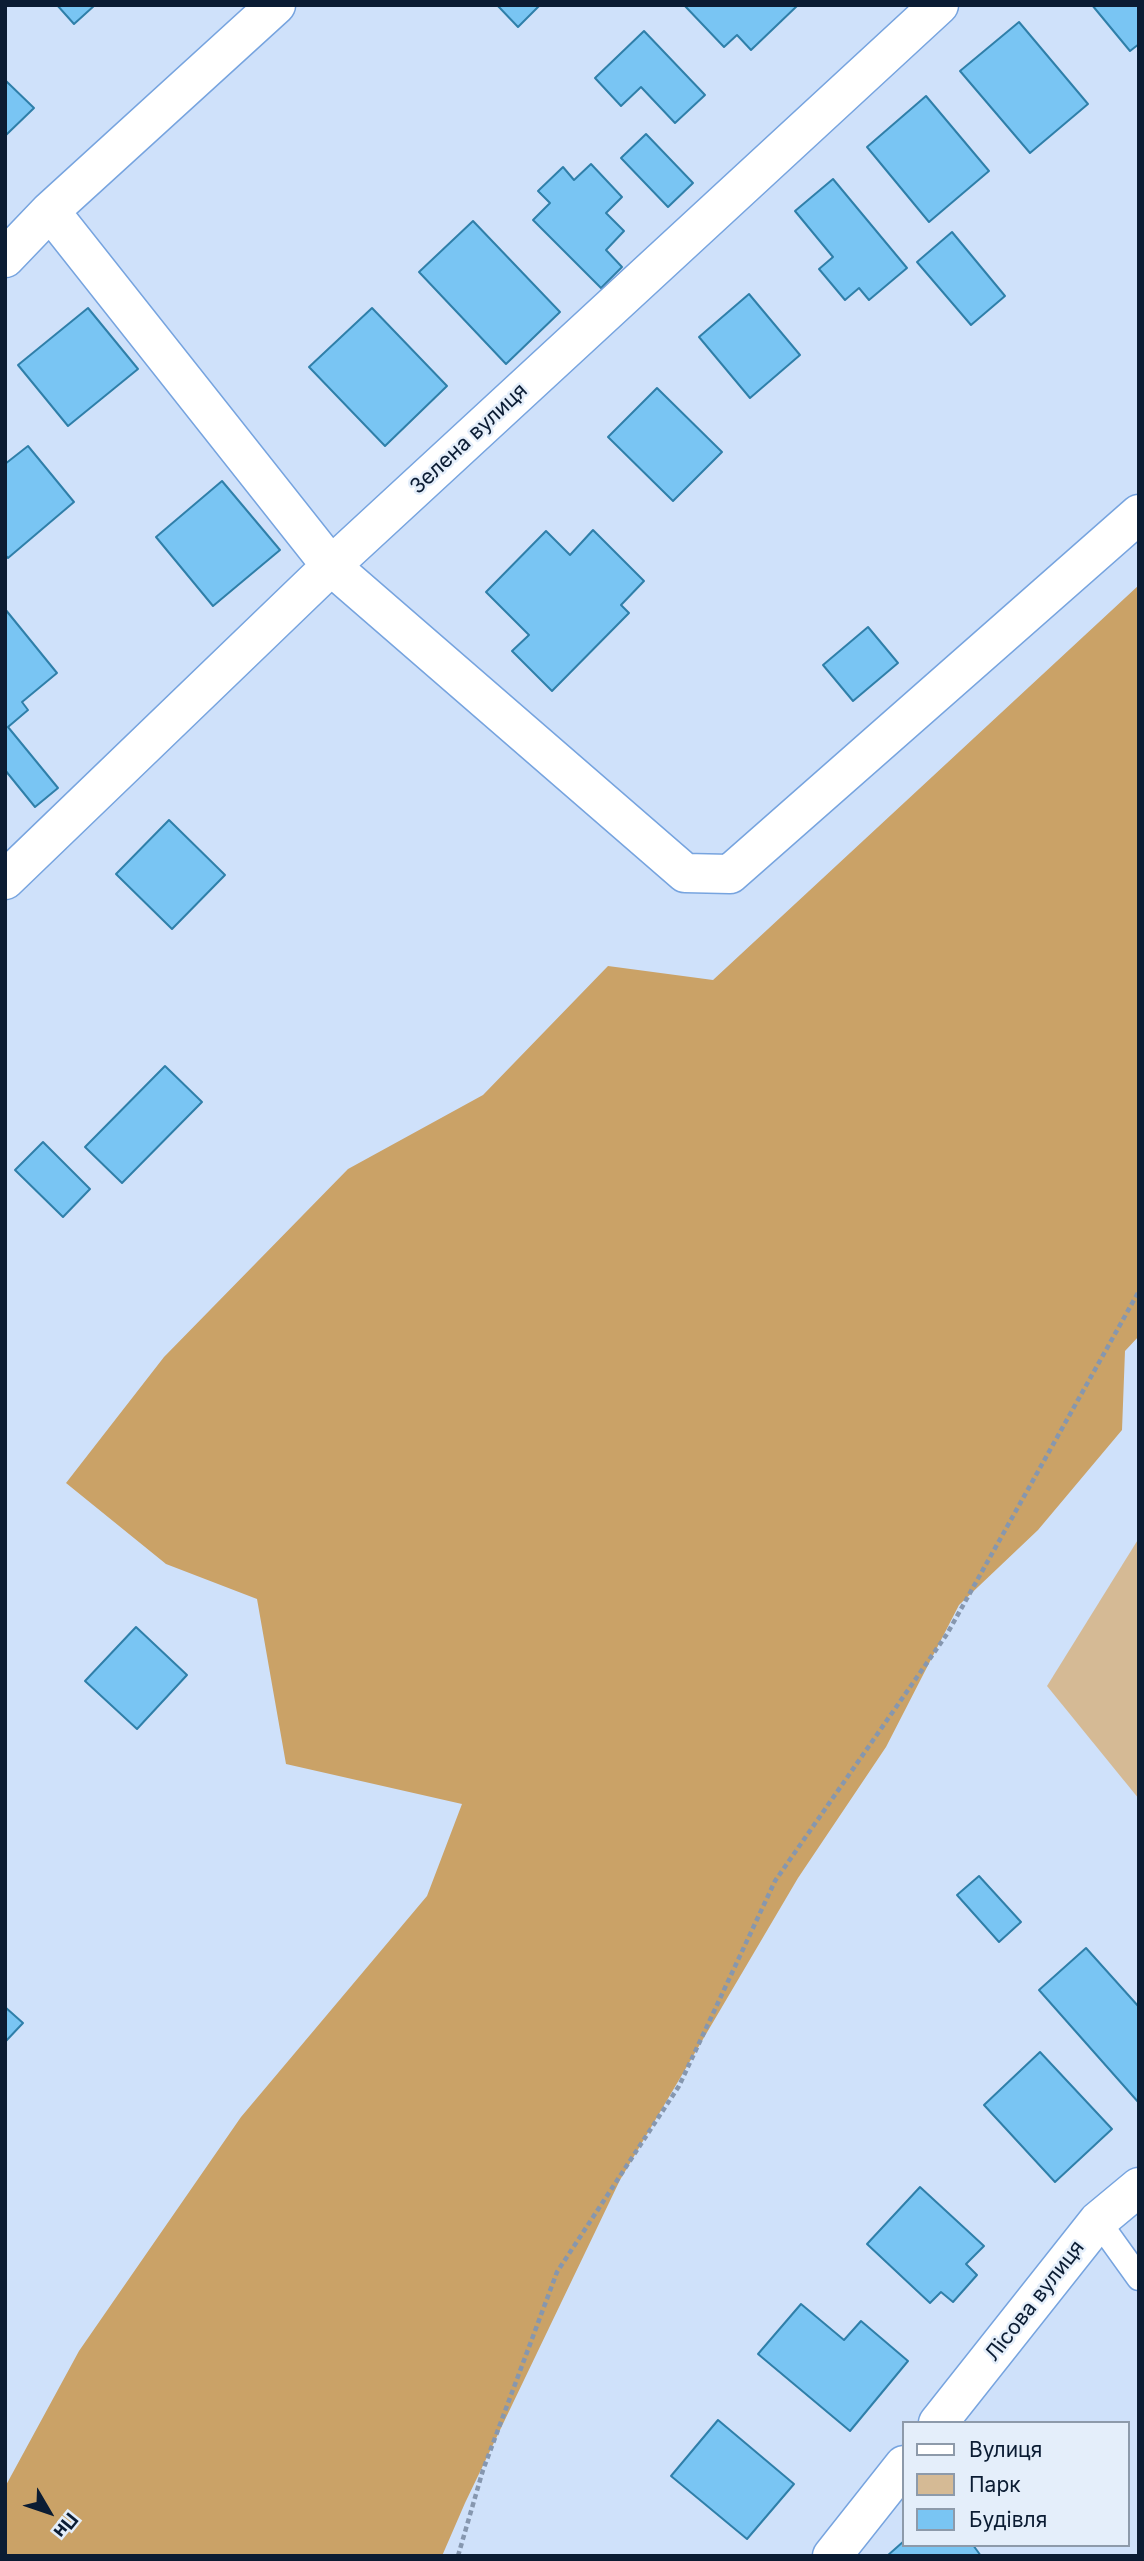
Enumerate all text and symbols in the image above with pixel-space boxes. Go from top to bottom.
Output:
street label: Зелена вулиця [405,378,533,500]
street label: Лісова вулиця [980,2236,1090,2366]
legend [902,2421,1130,2547]
text: Вулиця [969,2437,1042,2462]
text: Парк [969,2472,1021,2497]
north arrow [14,2477,84,2547]
text: Будівля [969,2507,1047,2532]
text: Пн [49,2508,83,2543]

